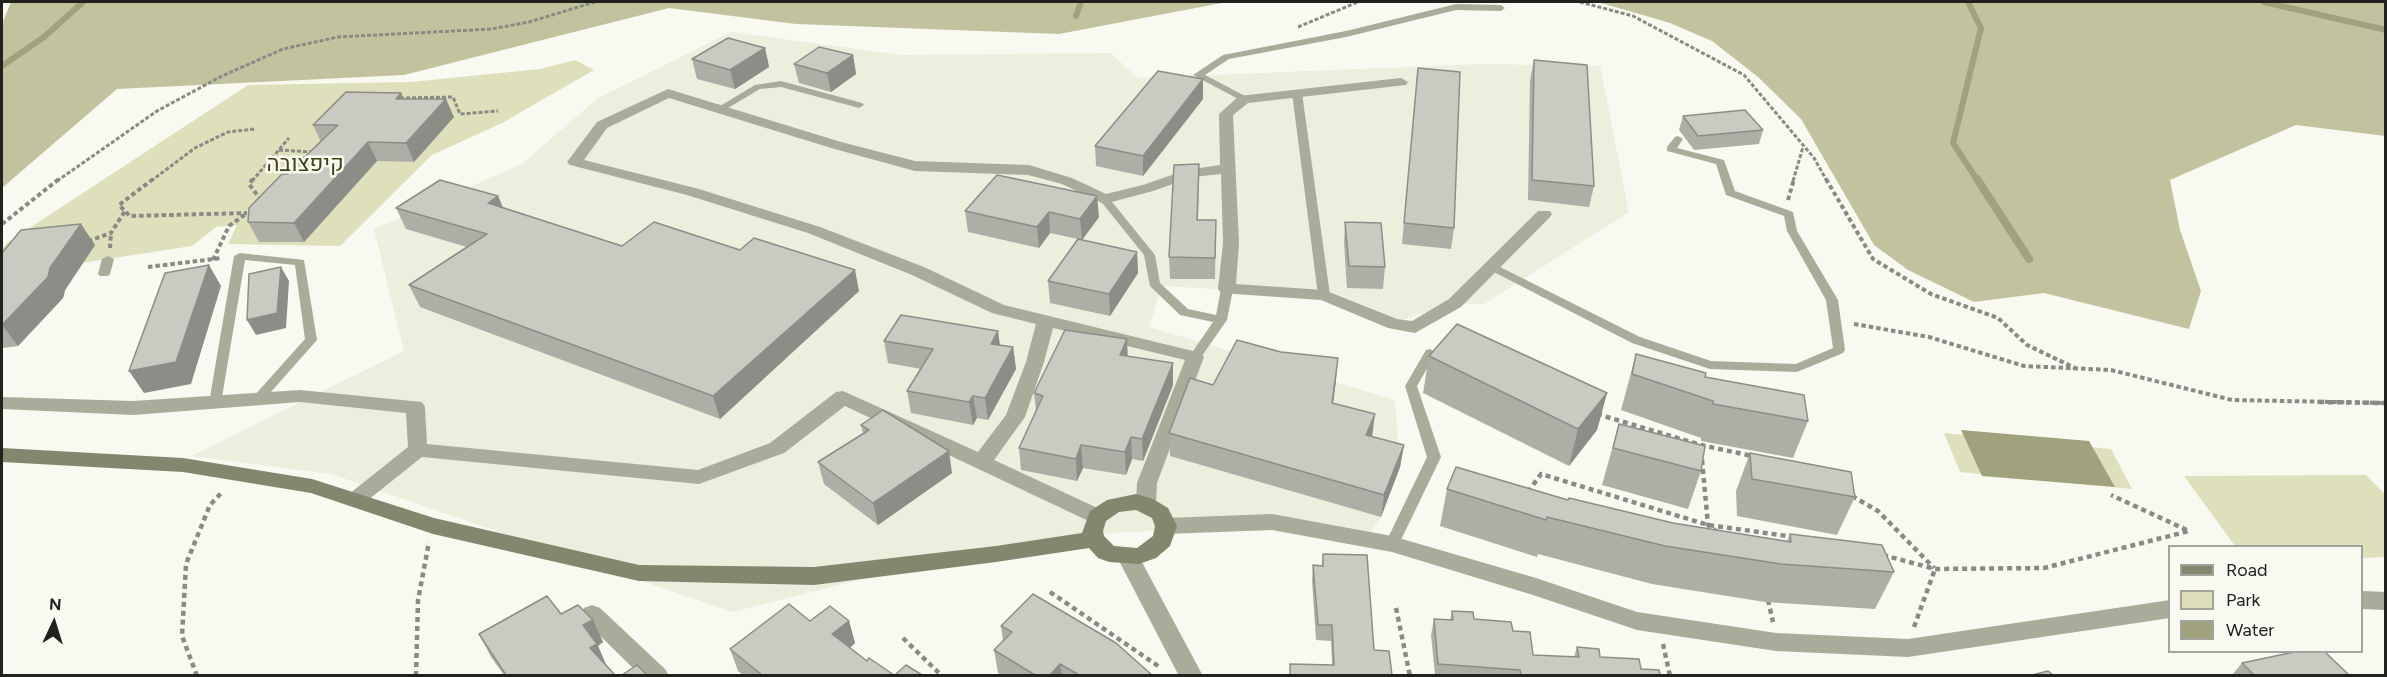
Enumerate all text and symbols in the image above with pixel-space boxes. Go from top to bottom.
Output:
park label: קיפצובה [266,152,344,178]
legend [2168,545,2363,653]
text: Road [2226,559,2267,581]
text: Park [2226,589,2260,611]
north arrow [24,593,84,653]
text: N [48,595,62,614]
text: Water [2226,619,2274,641]

